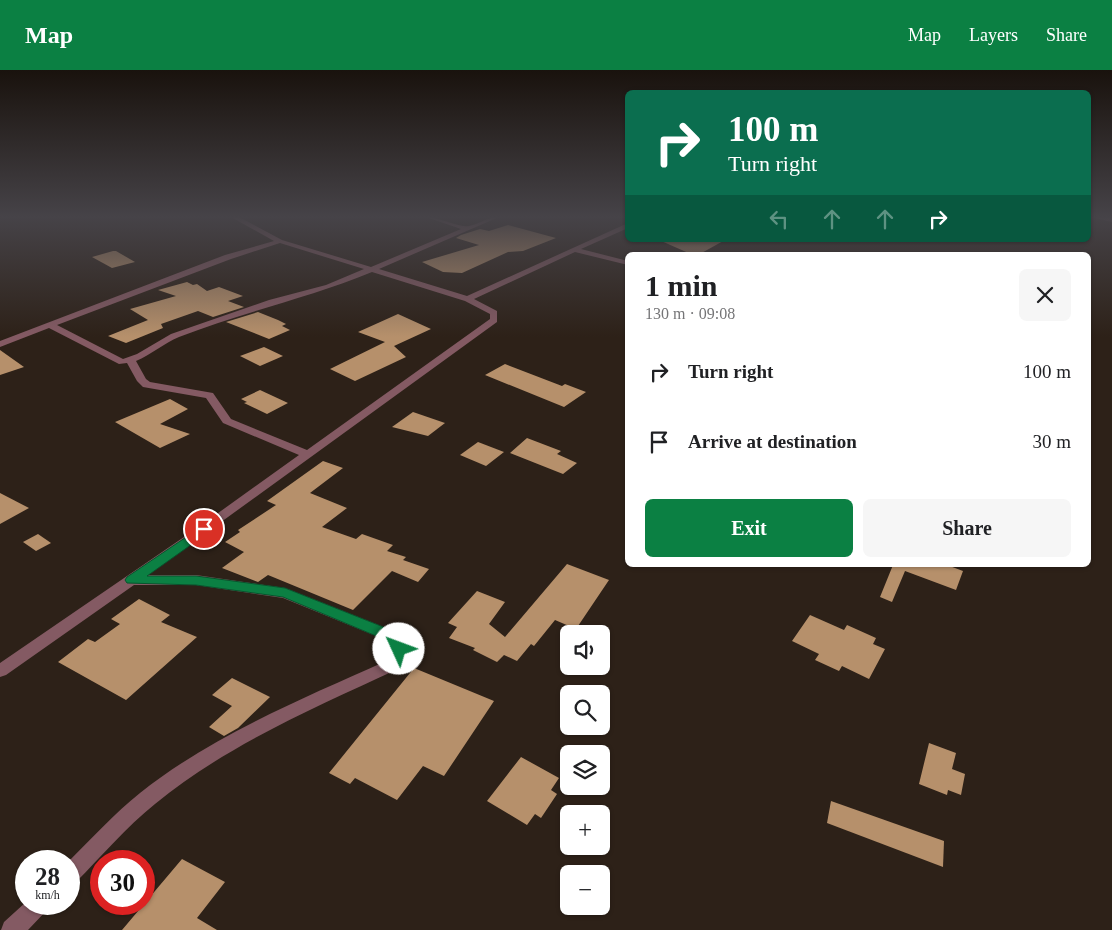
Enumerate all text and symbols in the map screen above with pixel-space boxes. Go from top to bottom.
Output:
text: Map [25,22,73,48]
text: Map [908,25,941,45]
text: Layers [969,25,1018,45]
text: Share [1046,25,1087,45]
icon: right [645,110,710,175]
text: 100 m [728,110,818,149]
text: Turn right [728,151,817,176]
icon: left [765,205,793,233]
icon: ahead [818,205,846,233]
icon: ahead [871,205,899,233]
icon: right [924,205,952,233]
text: 1 min [645,269,718,302]
button: close [1019,269,1071,321]
text: 130 m · 09:08 [645,305,735,322]
icon: right [645,358,673,386]
text: Turn right [688,361,773,382]
text: 100 m [1023,361,1071,382]
icon: arrive [645,428,673,456]
text: Arrive at destination [688,431,857,452]
text: 30 m [1032,431,1071,452]
button: Exit [645,499,853,557]
button: Share [863,499,1071,557]
pin [183,508,225,550]
icon: arrive [190,515,218,543]
position arrow [372,622,424,674]
map controls [560,625,610,915]
button: sound [560,625,610,675]
button: search [560,685,610,735]
button: layers [560,745,610,795]
button: + [560,805,610,855]
speed limit sign: 30 [90,850,155,915]
text: 28 [35,863,60,890]
button: − [560,865,610,915]
text: km/h [35,888,60,902]

